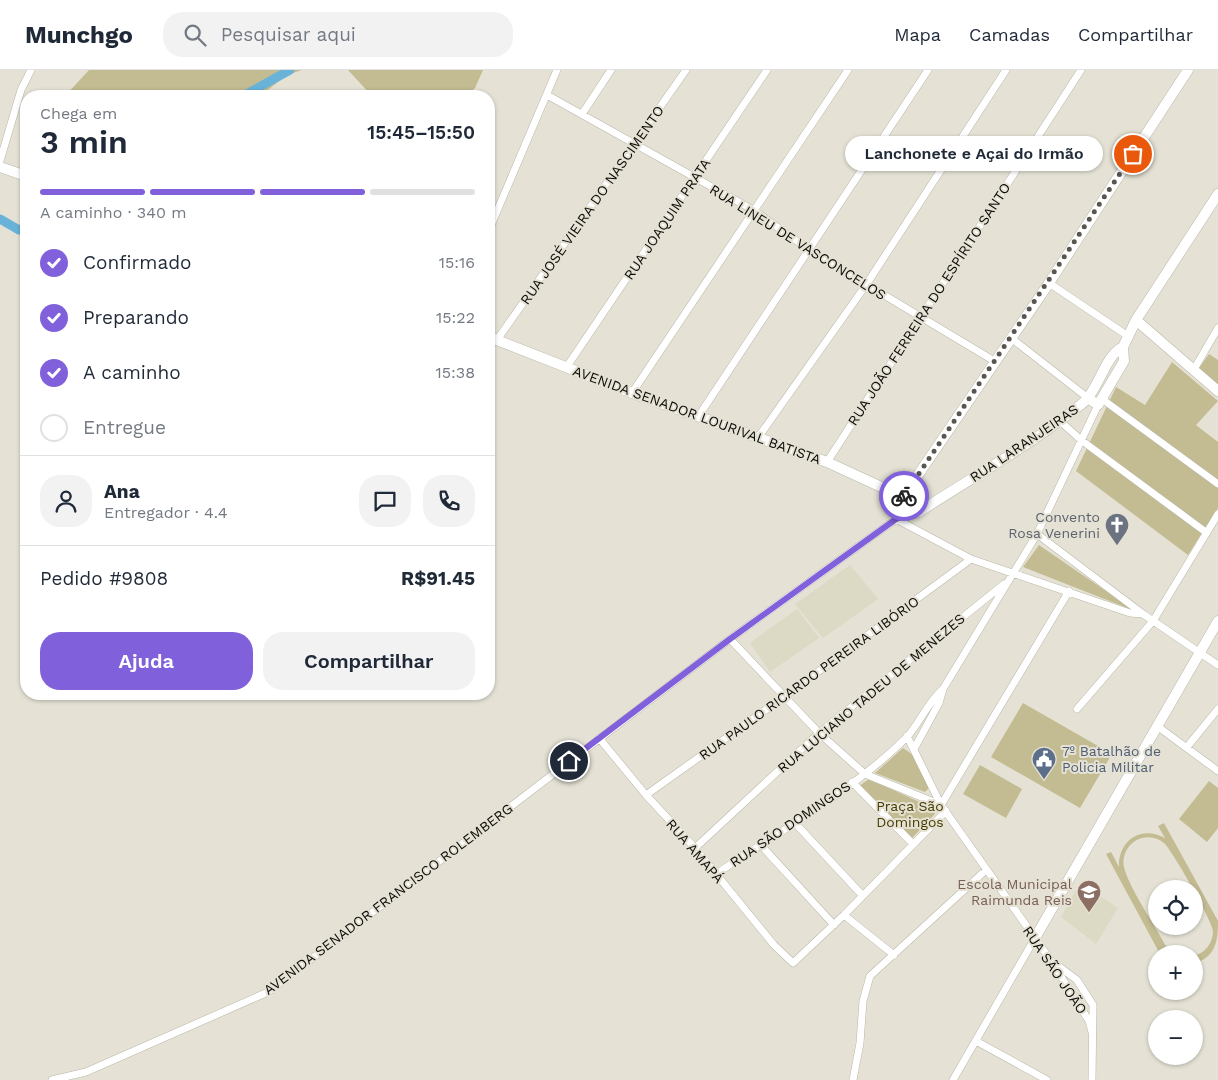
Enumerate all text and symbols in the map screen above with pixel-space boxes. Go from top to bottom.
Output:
search box [163,12,513,57]
text: Munchgo [25,21,133,49]
icon: search [181,21,209,49]
text: Pesquisar aqui [221,23,356,46]
text: Mapa [894,24,941,45]
text: Camadas [969,24,1050,45]
text: Compartilhar [1078,24,1193,45]
street label: RUA JOSÉ VIEIRA DO NASCIMENTO [517,103,667,307]
text: Chega em [40,104,117,123]
text: 15:45–15:50 [367,121,475,144]
text: 3 min [40,123,128,161]
pin [1112,133,1154,175]
callout: Lanchonete e Açai do Irmão [846,136,1103,172]
icon: bag [1119,140,1147,168]
text: Lanchonete e Açai do Irmão [864,144,1084,163]
street label: RUA JOAQUIM PRATA [621,155,713,283]
street label: RUA JOÃO FERREIRA DO ESPÍRITO SANTO [844,180,1014,428]
street label: RUA LINEU DE VASCONCELOS [707,181,889,303]
text: A caminho · 340 m [40,203,187,222]
icon: check [40,249,68,277]
text: Confirmado [83,251,192,274]
text: 15:16 [439,253,475,272]
icon: check [40,304,68,332]
text: Preparando [83,306,189,329]
text: 15:22 [436,308,475,327]
icon: check [40,359,68,387]
text: A caminho [83,361,181,384]
text: 15:38 [436,363,475,382]
street label: AVENIDA SENADOR LOURIVAL BATISTA [571,363,823,467]
street label: RUA LARANJEIRAS [967,401,1081,485]
text: Entregue [83,416,166,439]
courier [879,471,929,521]
button: person [40,475,92,527]
button: chat [359,475,411,527]
button: phone [423,475,475,527]
text: Ana [104,480,140,503]
icon: bike [890,482,918,510]
text: Entregador · 4.4 [104,503,228,522]
place label: Convento Rosa Venerini [1008,509,1100,541]
church icon: Convento Rosa Venerini [1104,512,1130,546]
text: Pedido #9808 [40,567,168,590]
text: R$91.45 [401,567,475,590]
street label: RUA PAULO RICARDO PEREIRA LIBÓRIO [696,593,922,763]
street label: RUA LUCIANO TADEU DE MENEZES [774,610,968,776]
button: Ajuda [40,632,253,690]
button: Compartilhar [263,632,475,690]
pin [548,740,590,782]
place label: 7º Batalhão de Policia Militar [1062,743,1161,775]
public building icon: 7º Batalhão de Policia Militar [1031,746,1057,780]
icon: home [555,747,583,775]
street label: RUA SÃO DOMINGOS [727,778,853,870]
park label: Praça São Domingos [876,798,944,830]
street label: AVENIDA SENADOR FRANCISCO ROLEMBERG [260,800,516,998]
street label: RUA AMAPÁ [663,816,727,886]
place label: Escola Municipal Raimunda Reis [957,876,1073,908]
school or university icon: Escola Municipal Raimunda Reis [1076,879,1102,913]
map controls [1148,880,1203,1065]
button: locate [1148,880,1203,935]
street label: RUA SÃO JOÃO [1020,923,1090,1017]
button: + [1148,945,1203,1000]
button: − [1148,1010,1203,1065]

